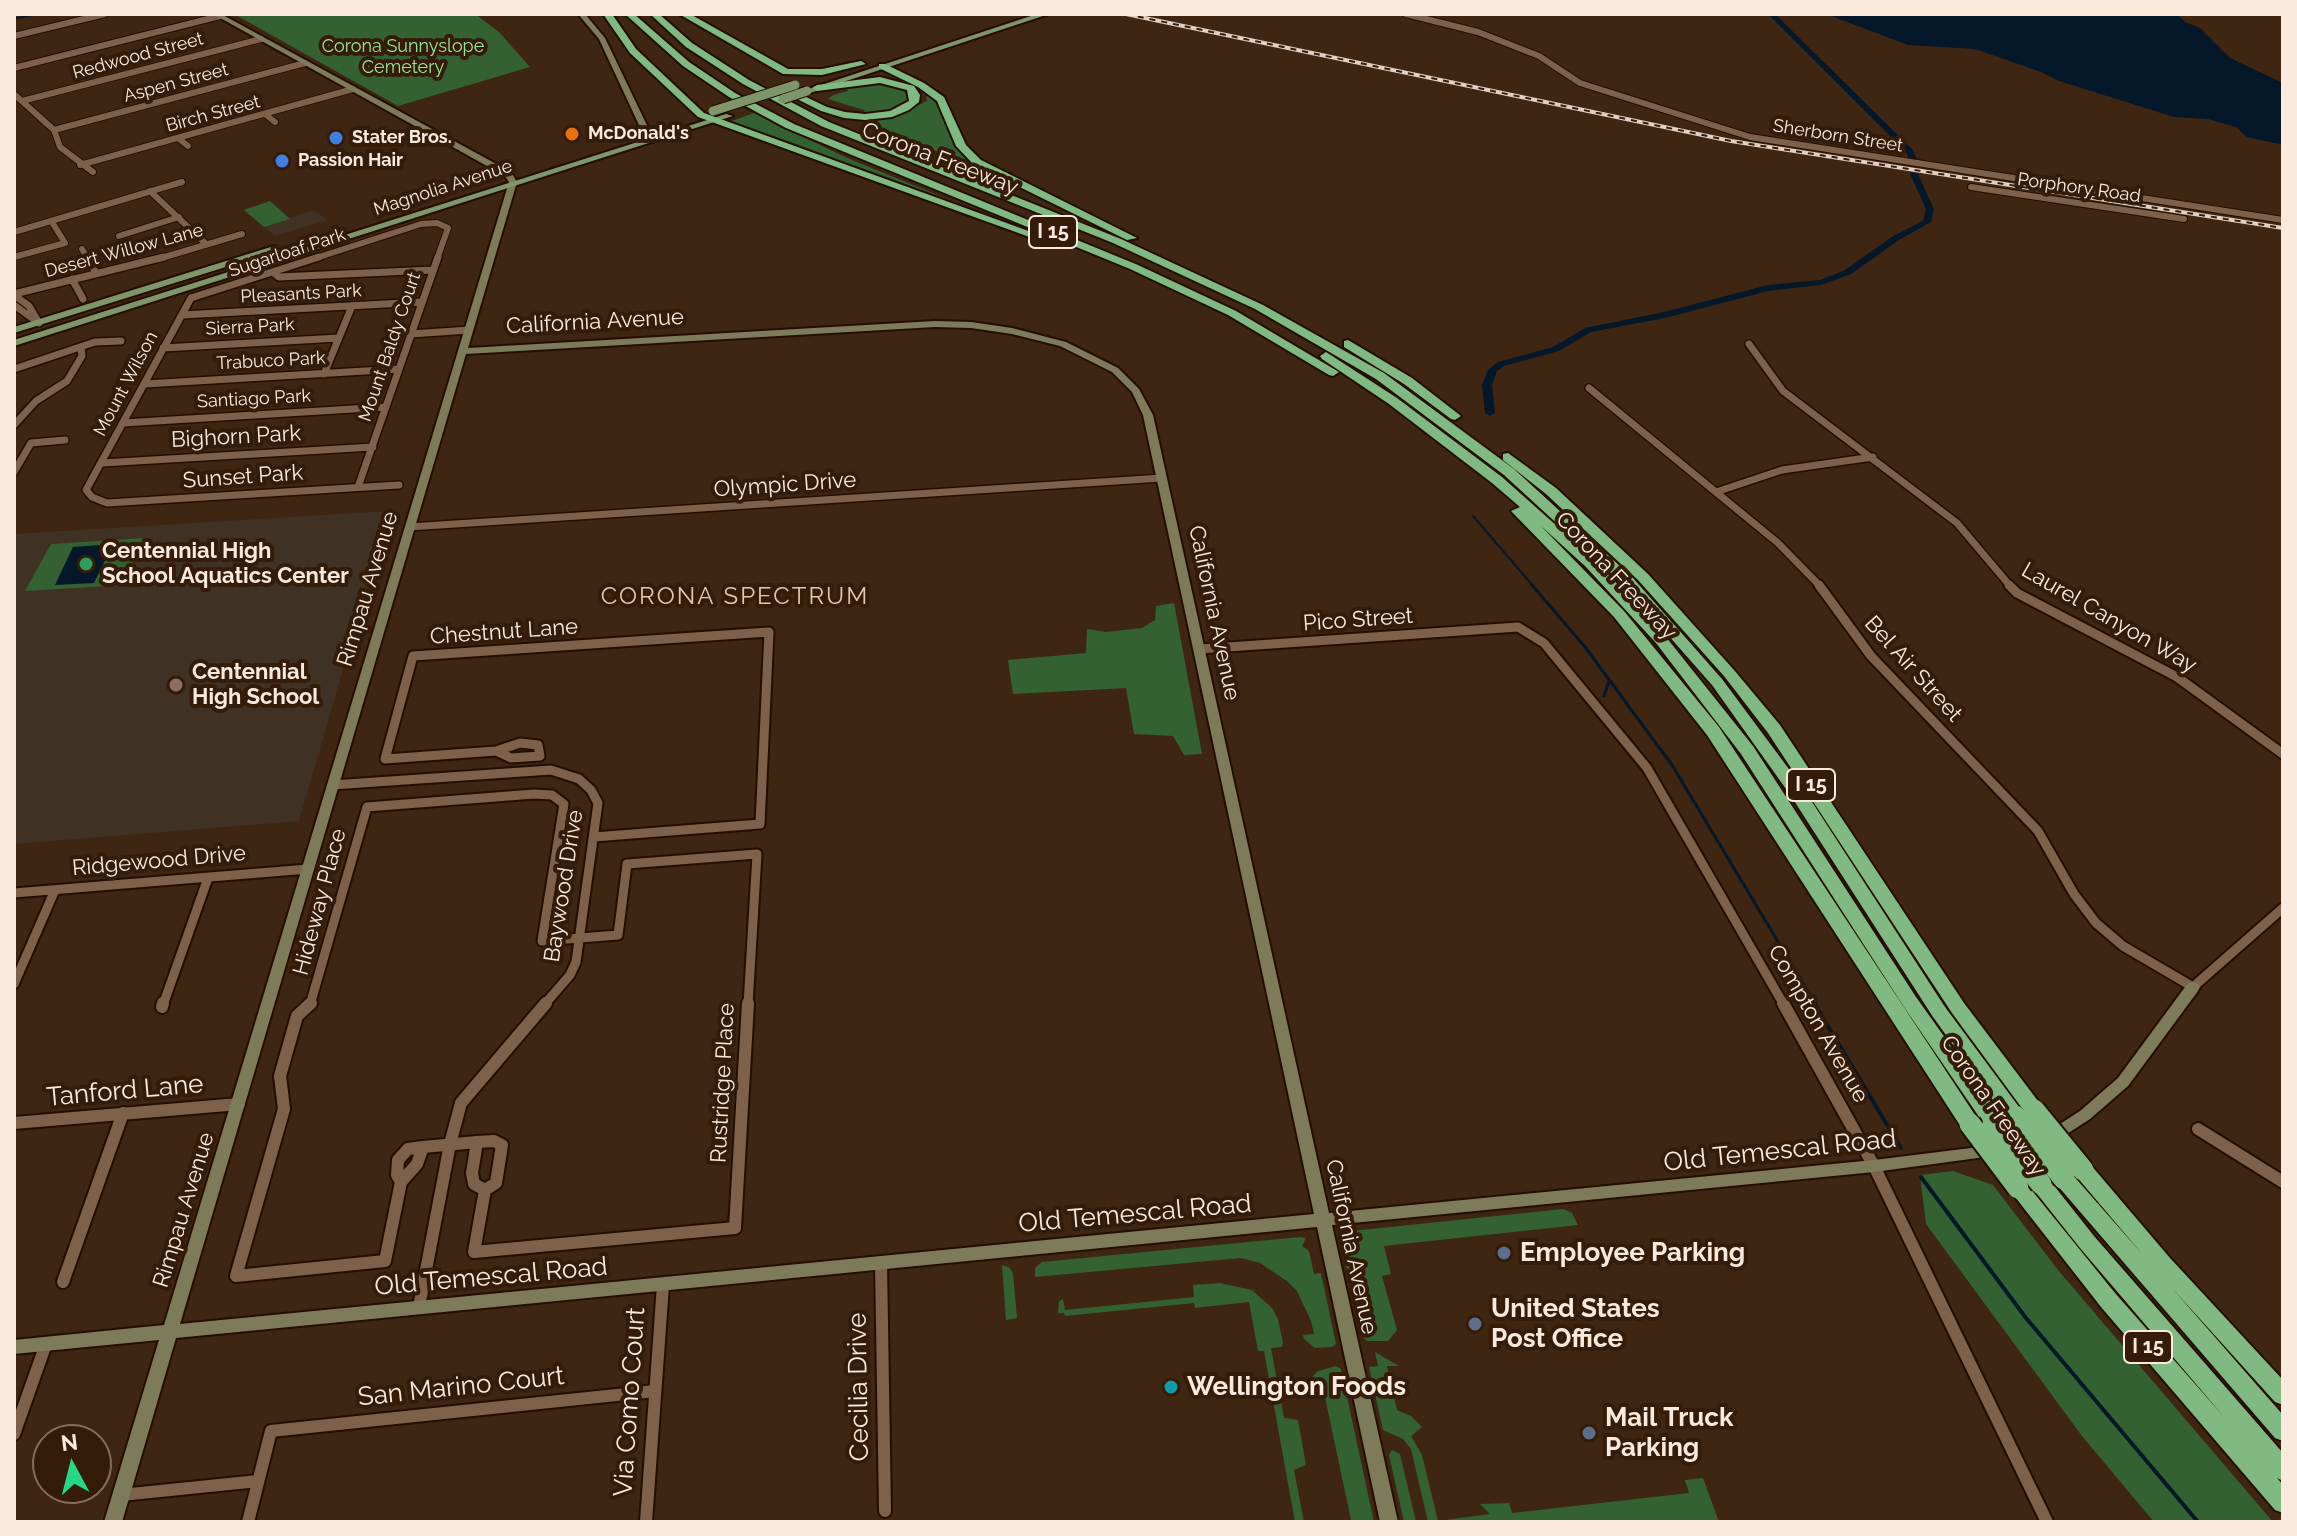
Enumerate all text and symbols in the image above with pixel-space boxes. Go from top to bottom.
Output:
street label: Redwood Street [70,28,206,84]
park label: Corona Sunnyslope Cemetery [322,36,484,78]
street label: Aspen Street [121,59,231,107]
street label: Birch Street [163,91,263,137]
street label: Sherborn Street [1771,115,1905,157]
street label: Corona Freeway [858,117,1022,201]
place label: McDonald's [588,123,689,145]
marker: McDonald's [563,125,581,143]
place label: Stater Bros. [352,127,452,149]
marker: Stater Bros. [327,129,345,147]
place label: Passion Hair [298,150,403,172]
marker: Passion Hair [273,152,291,170]
street label: Magnolia Avenue [371,155,515,221]
street label: Porphory Road [2016,169,2142,207]
road number: I 15 [1029,216,1077,248]
street label: Desert Willow Lane [42,219,206,283]
street label: Sugarloaf Park [226,224,348,282]
street label: Mount Baldy Court [354,270,426,424]
street label: Pleasants Park [240,280,362,308]
street label: California Avenue [505,304,685,340]
street label: Sierra Park [205,314,295,340]
street label: Mount Wilson [89,328,163,440]
street label: Trabuco Park [216,347,326,375]
street label: Santiago Park [196,385,312,413]
street label: Bighorn Park [170,420,302,454]
street label: Sunset Park [182,460,304,494]
street label: Olympic Drive [713,467,857,503]
street label: Corona Freeway [1550,507,1682,645]
street label: Rimpau Avenue [332,508,404,670]
street label: California Avenue [1183,523,1245,703]
place label: Centennial High School Aquatics Center [102,538,349,590]
marker: Centennial High School Aquatics Center [77,555,95,573]
street label: Laurel Canyon Way [2017,557,2201,679]
district label: CORONA SPECTRUM [601,583,869,611]
street label: Pico Street [1302,603,1414,637]
street label: Bel Air Street [1859,611,1967,727]
street label: Chestnut Lane [429,614,579,650]
place label: Centennial High School [192,659,319,710]
marker: Centennial High School [167,676,185,694]
road number: I 15 [1787,769,1835,801]
street label: Baywood Drive [539,808,589,964]
street label: Hideway Place [288,826,352,978]
street label: Ridgewood Drive [71,840,247,882]
street label: Compton Avenue [1762,940,1874,1108]
street label: Rustridge Place [706,1002,740,1164]
street label: Corona Freeway [1935,1031,2051,1181]
street label: Tanford Lane [45,1069,205,1113]
street label: Old Temescal Road [1662,1123,1898,1179]
street label: Rimpau Avenue [148,1129,220,1291]
street label: California Avenue [1320,1157,1382,1337]
street label: Old Temescal Road [1017,1188,1253,1240]
place label: Employee Parking [1520,1237,1745,1269]
marker: Employee Parking [1495,1244,1513,1262]
street label: Old Temescal Road [373,1251,609,1303]
place label: United States Post Office [1491,1293,1660,1354]
street label: Via Como Court [608,1306,652,1498]
street label: Cecilia Drive [842,1312,876,1462]
marker: United States Post Office [1466,1315,1484,1333]
road number: I 15 [2124,1331,2172,1363]
street label: San Marino Court [356,1361,566,1413]
place label: Wellington Foods [1187,1371,1406,1403]
marker: Wellington Foods [1162,1378,1180,1396]
place label: Mail Truck Parking [1605,1402,1733,1464]
north arrow [32,1424,112,1504]
marker: Mail Truck Parking [1580,1424,1598,1442]
text: N [59,1428,79,1456]

